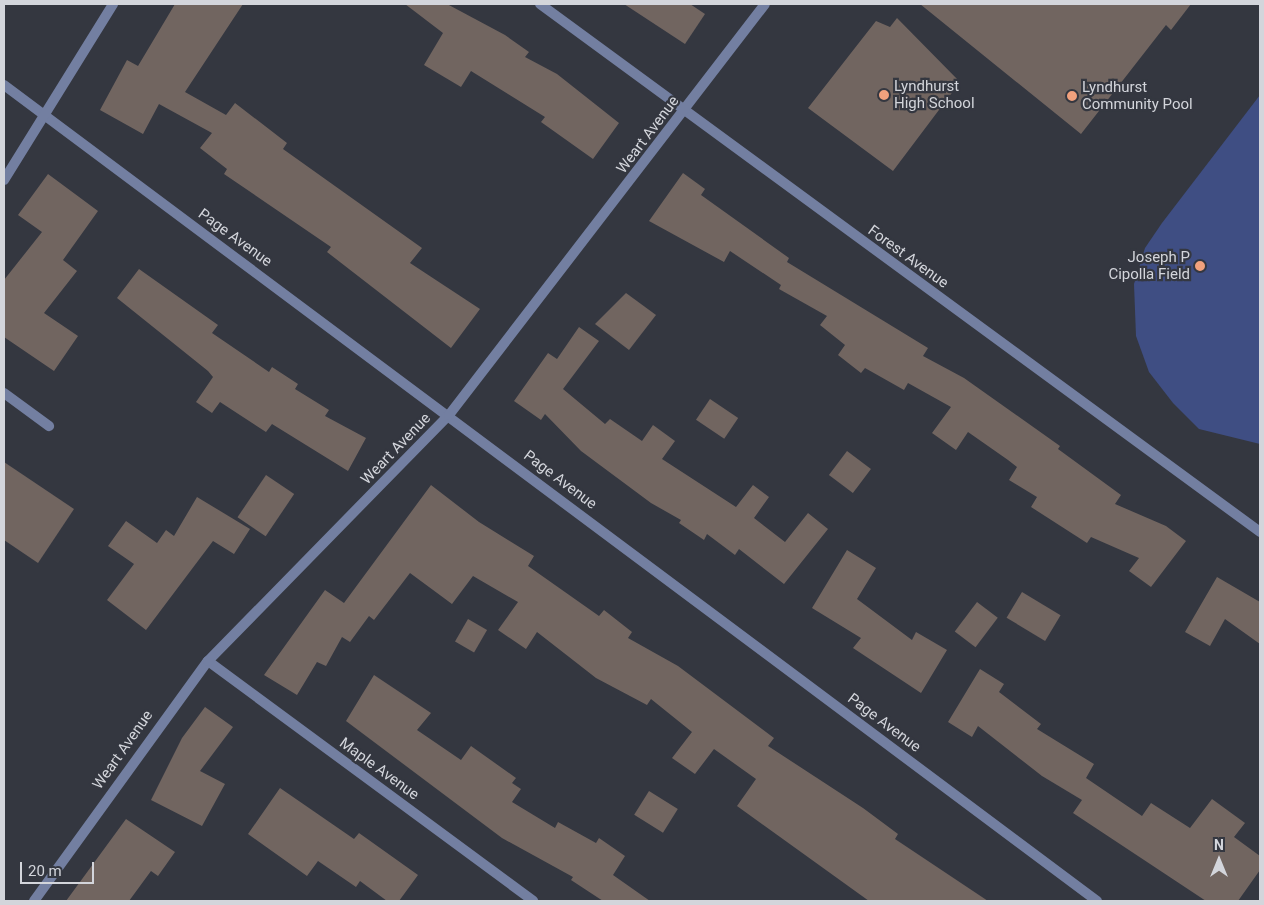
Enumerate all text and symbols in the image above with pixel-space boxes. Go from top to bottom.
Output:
place label: Lyndhurst High School [894,77,975,112]
place label: Lyndhurst Community Pool [1082,78,1193,113]
marker: Lyndhurst High School [878,89,890,101]
marker: Lyndhurst Community Pool [1066,90,1078,102]
street label: Weart Avenue [613,93,683,177]
street label: Page Avenue [195,205,275,271]
street label: Forest Avenue [864,222,952,292]
place label: Joseph P Cipolla Field [1108,248,1190,283]
marker: Joseph P Cipolla Field [1194,260,1206,272]
street label: Weart Avenue [357,410,435,488]
street label: Page Avenue [520,447,600,513]
street label: Page Avenue [844,690,924,756]
street label: Weart Avenue [89,707,157,793]
street label: Maple Avenue [336,734,422,804]
north arrow [1194,835,1244,885]
text: N [1214,837,1224,853]
scale bar [22,852,96,884]
text: 20 m [28,862,62,880]

